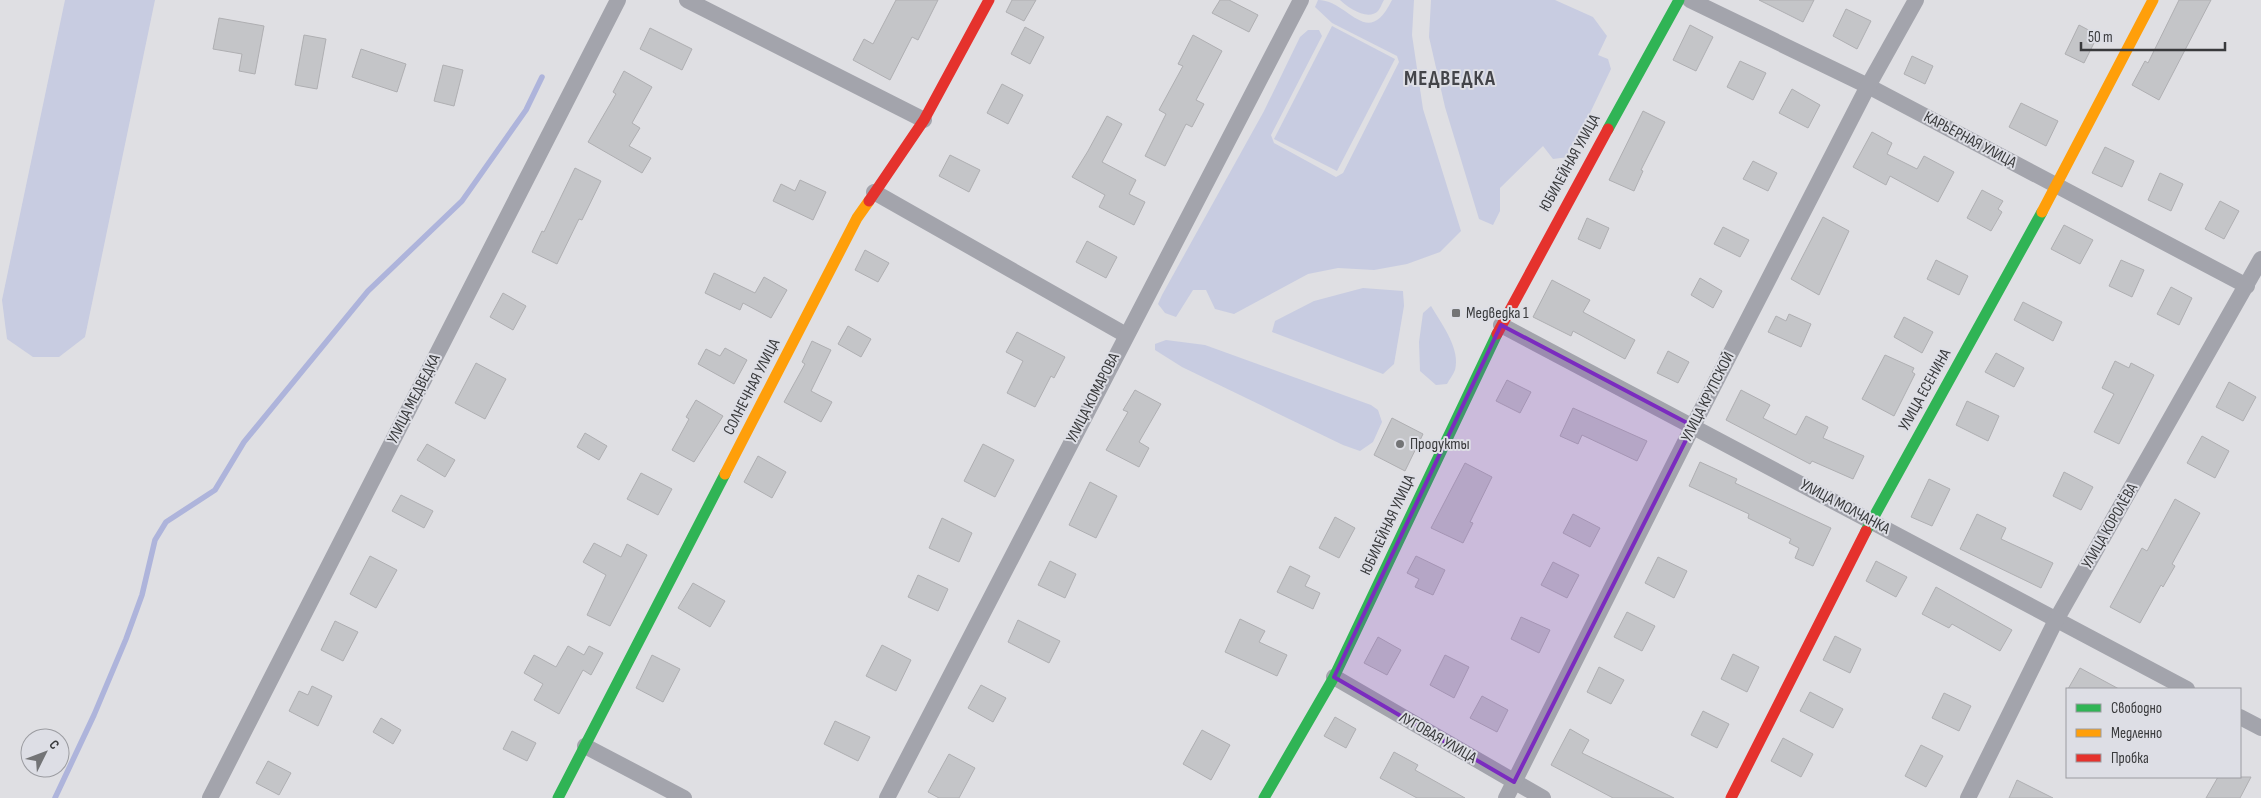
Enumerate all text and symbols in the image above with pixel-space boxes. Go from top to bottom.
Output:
scale bar [2081,20,2225,52]
text: 50 m [2088,28,2113,47]
district label: МЕДВЕДКА [1404,66,1496,91]
street label: КАРЬЕРНАЯ УЛИЦА [1920,108,2020,172]
street label: ЮБИЛЕЙНАЯ УЛИЦА [1535,111,1605,215]
place label: Медведка 1 [1466,304,1529,323]
marker: Медведка 1 [1450,307,1462,319]
street label: СОЛНЕЧНАЯ УЛИЦА [720,336,784,438]
street label: УЛИЦА ЕСЕНИНА [1895,346,1955,434]
street label: УЛИЦА КРУПСКОЙ [1677,349,1739,445]
street label: УЛИЦА КОМАРОВА [1062,350,1124,446]
street label: УЛИЦА МЕДВЕДКА [383,351,445,447]
place label: Продукты [1410,435,1470,454]
marker: Продукты [1394,438,1406,450]
street label: ЮБИЛЕЙНАЯ УЛИЦА [1357,472,1420,578]
street label: УЛИЦА МОЛЧАНКА [1797,475,1893,539]
street label: УЛИЦА КОРОЛЁВА [2078,480,2142,572]
legend [2066,688,2241,778]
text: Свободно [2111,699,2162,718]
street label: ЛУГОВАЯ УЛИЦА [1395,708,1480,768]
text: Медленно [2111,724,2162,743]
north arrow [20,728,70,778]
text: С [46,736,63,753]
text: Пробка [2111,749,2149,768]

